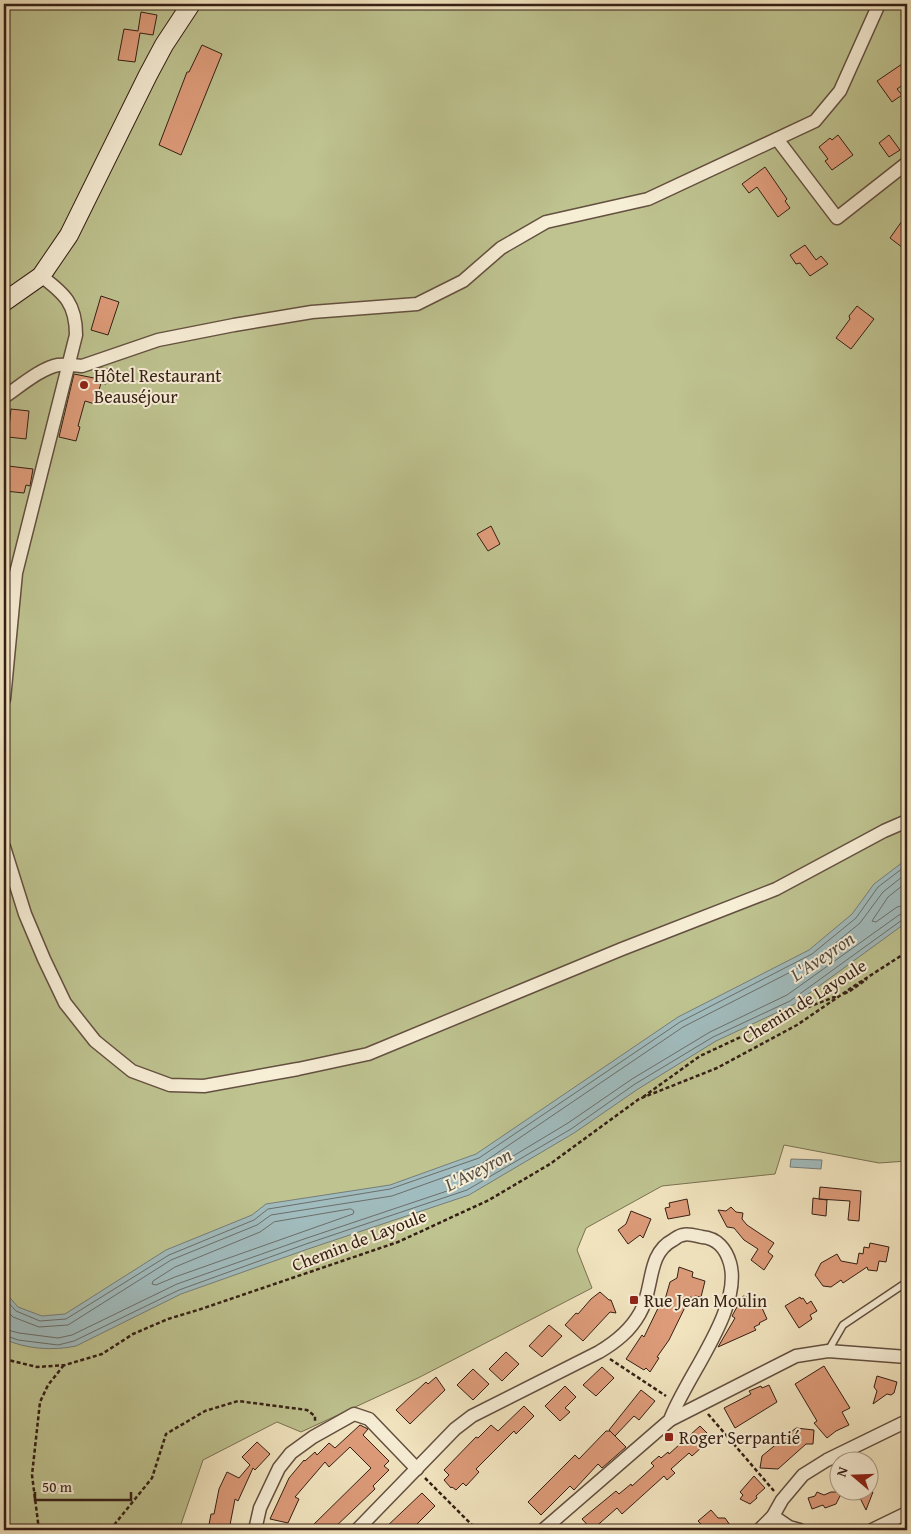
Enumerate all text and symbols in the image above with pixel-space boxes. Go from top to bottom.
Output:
place label: Hôtel Restaurant Beauséjour [94,362,222,410]
marker: Hôtel Restaurant Beauséjour [78,379,90,391]
water label: L'Aveyron [783,924,860,988]
street label: Chemin de Layoule [736,952,872,1050]
water label: L'Aveyron [439,1140,517,1198]
street label: Chemin de Layoule [288,1202,430,1278]
place label: Rue Jean Moulin [644,1287,767,1314]
marker: Rue Jean Moulin [628,1294,640,1306]
place label: Roger Serpantié [679,1424,800,1451]
marker: Roger Serpantié [663,1431,675,1443]
north arrow [828,1452,878,1502]
text: N [831,1463,853,1479]
scale bar [35,1469,131,1501]
text: 50 m [42,1476,73,1497]

